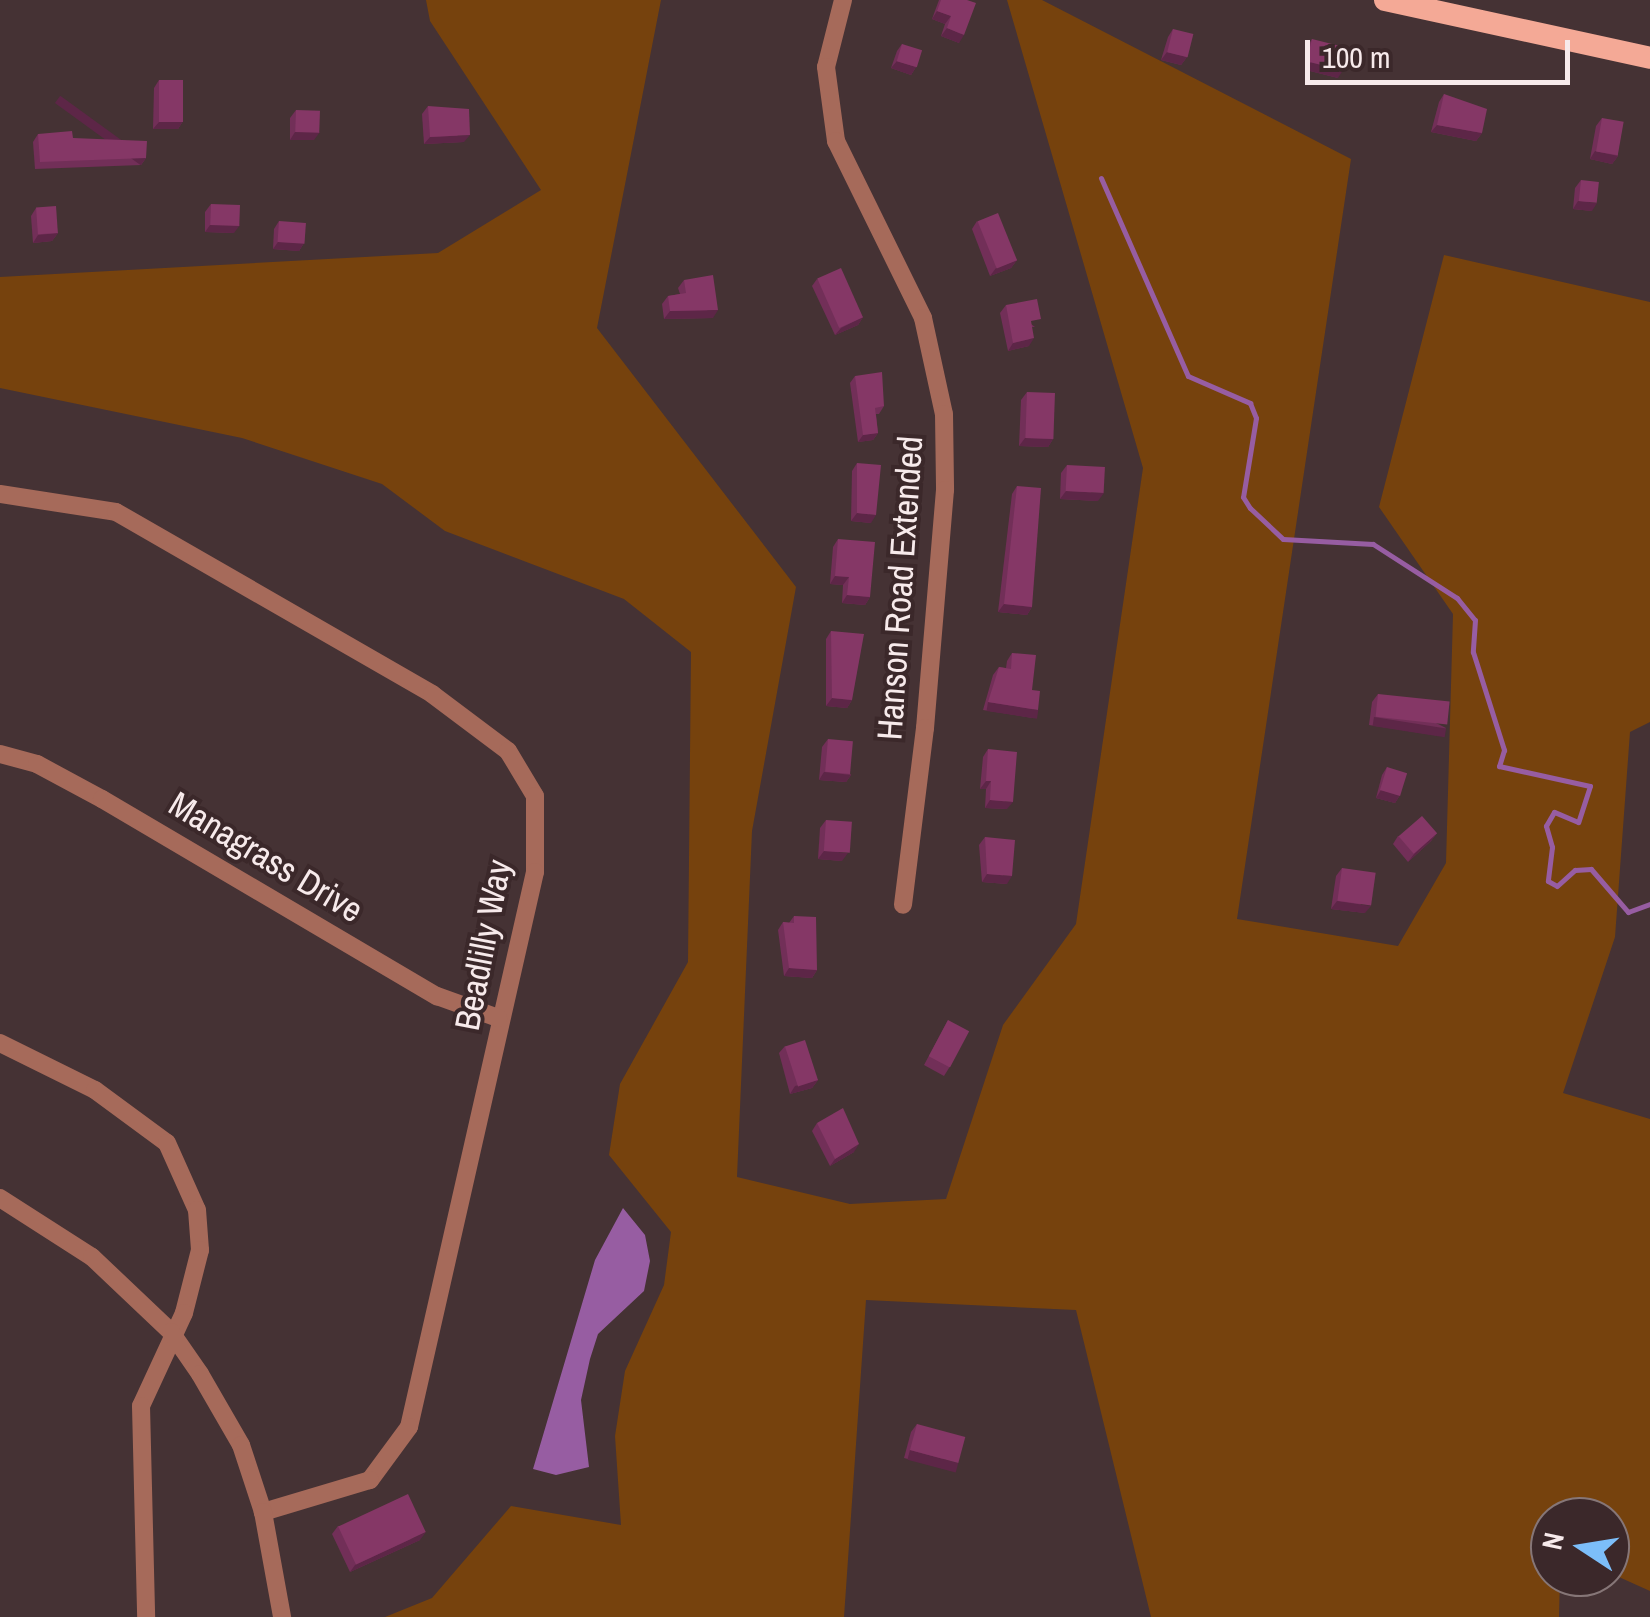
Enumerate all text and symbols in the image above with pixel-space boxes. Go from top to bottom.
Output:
scale bar [1310,20,1575,82]
text: 100 m [1322,37,1390,77]
street label: Hanson Road Extended [868,435,932,741]
street label: Managrass Drive [162,783,370,931]
street label: Beadlilly Way [446,856,520,1034]
north arrow [1530,1497,1630,1597]
text: N [1532,1529,1573,1553]

